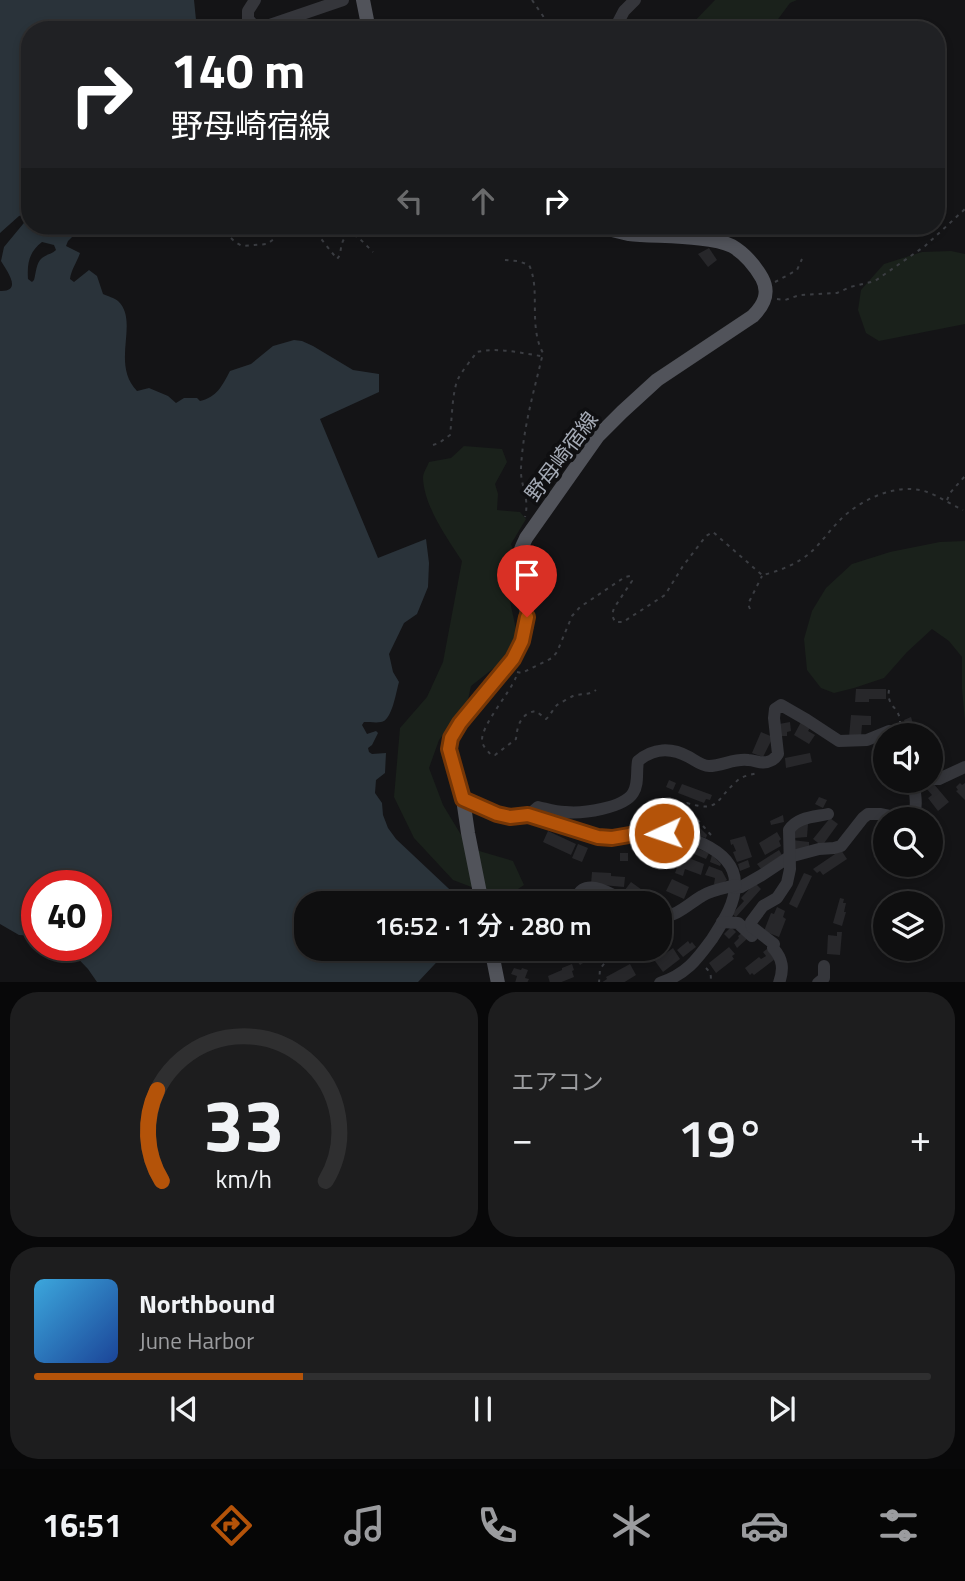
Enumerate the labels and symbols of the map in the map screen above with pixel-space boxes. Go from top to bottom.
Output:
street label: 野母崎宿線 [517,404,605,508]
pin [497,545,557,617]
position arrow [627,796,701,870]
speed limit sign: 40 [21,870,112,961]

